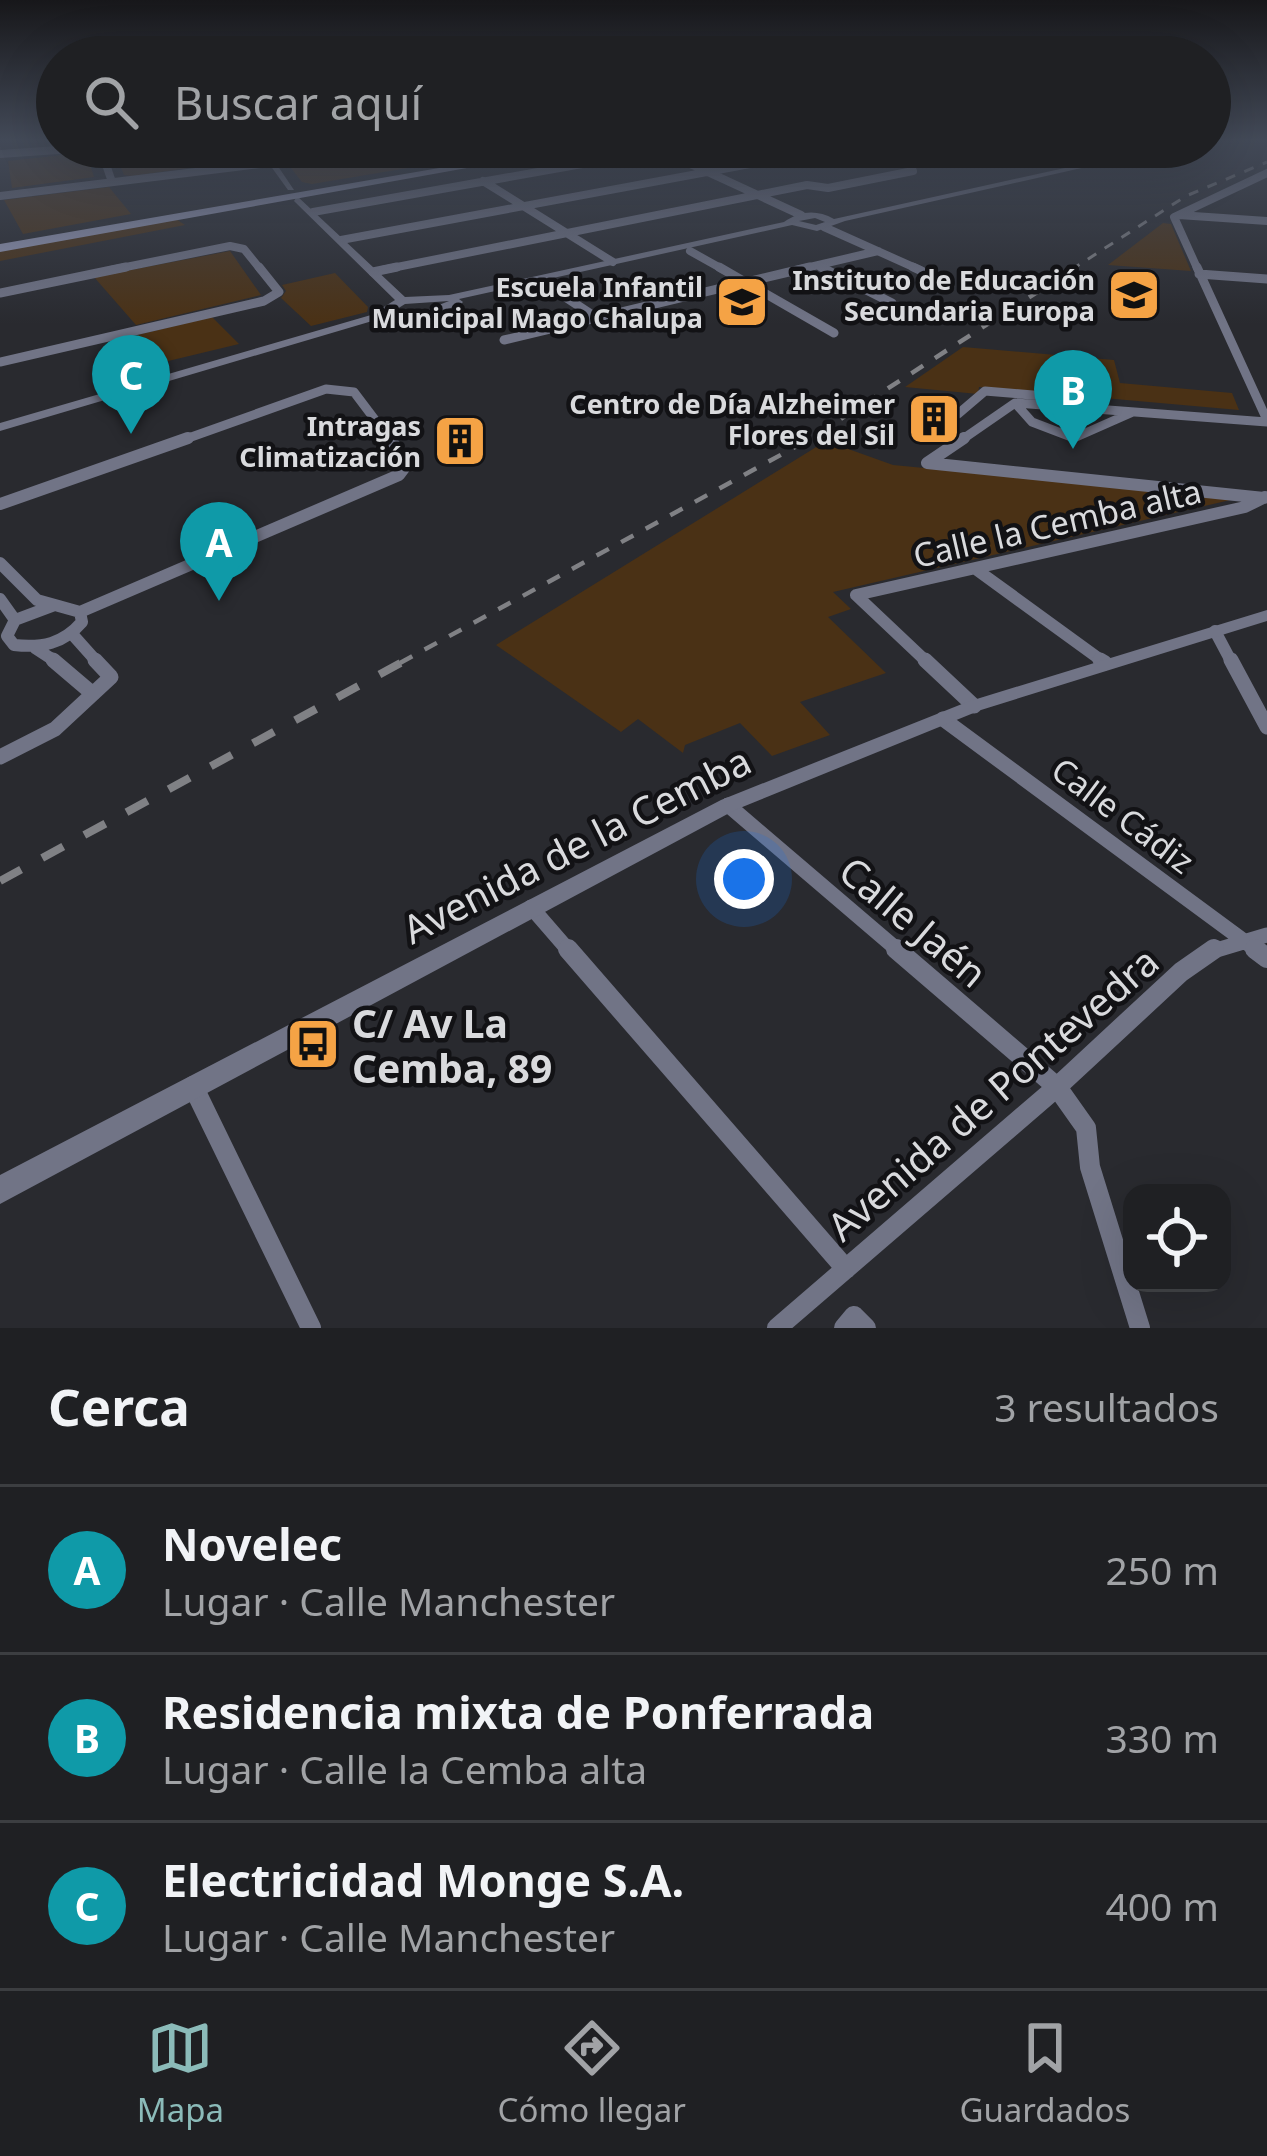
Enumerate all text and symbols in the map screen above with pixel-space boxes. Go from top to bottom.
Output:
search box [36,36,1231,168]
icon: search [78,69,144,135]
text: Buscar aquí [174,72,422,133]
place label: Instituto de Educación Secundaria Europa [792,261,1095,329]
school or university icon: Instituto de Educación Secundaria Europa [1106,267,1162,323]
place label: Escuela Infantil Municipal Mago Chalupa [372,268,703,336]
school or university icon: Escuela Infantil Municipal Mago Chalupa [714,274,770,330]
pin: C [92,335,170,434]
pin: B [1034,350,1112,449]
place label: Centro de Día Alzheimer Flores del Sil [569,385,895,453]
building icon: Centro de Día Alzheimer Flores del Sil [906,391,962,447]
place label: Intragas Climatización [239,407,421,475]
building icon: Intragas Climatización [432,413,488,469]
street label: Calle la Cemba alta [909,468,1205,578]
pin: A [180,502,258,601]
street label: Avenida de la Cemba [393,733,759,955]
street label: Calle Cádiz [1043,747,1203,883]
street label: Calle Jaén [829,844,999,998]
your location [714,849,774,909]
street label: Avenida de Pontevedra [815,934,1169,1252]
place label: C/ Av La Cemba, 89 [352,996,552,1094]
bus stop icon: C/ Av La Cemba, 89 [285,1016,341,1072]
map controls [1123,1184,1231,1292]
button: locate [1123,1184,1231,1292]
text: Cerca [48,1371,190,1441]
text: 3 resultados [994,1380,1219,1433]
text: Novelec [162,1513,342,1574]
text: A [74,1543,101,1596]
text: 250 m [1105,1543,1219,1596]
text: Lugar · Calle Manchester [162,1574,615,1627]
text: Residencia mixta de Ponferrada [162,1681,874,1742]
text: B [74,1711,100,1764]
text: 330 m [1105,1711,1219,1764]
text: Lugar · Calle la Cemba alta [162,1742,647,1795]
text: Electricidad Monge S.A. [162,1849,684,1910]
text: C [74,1879,100,1932]
text: 400 m [1105,1879,1219,1932]
text: Lugar · Calle Manchester [162,1910,615,1963]
tab: Mapa [137,2015,224,2132]
tab: Cómo llegar [498,2015,686,2132]
tab: Guardados [959,2015,1130,2132]

